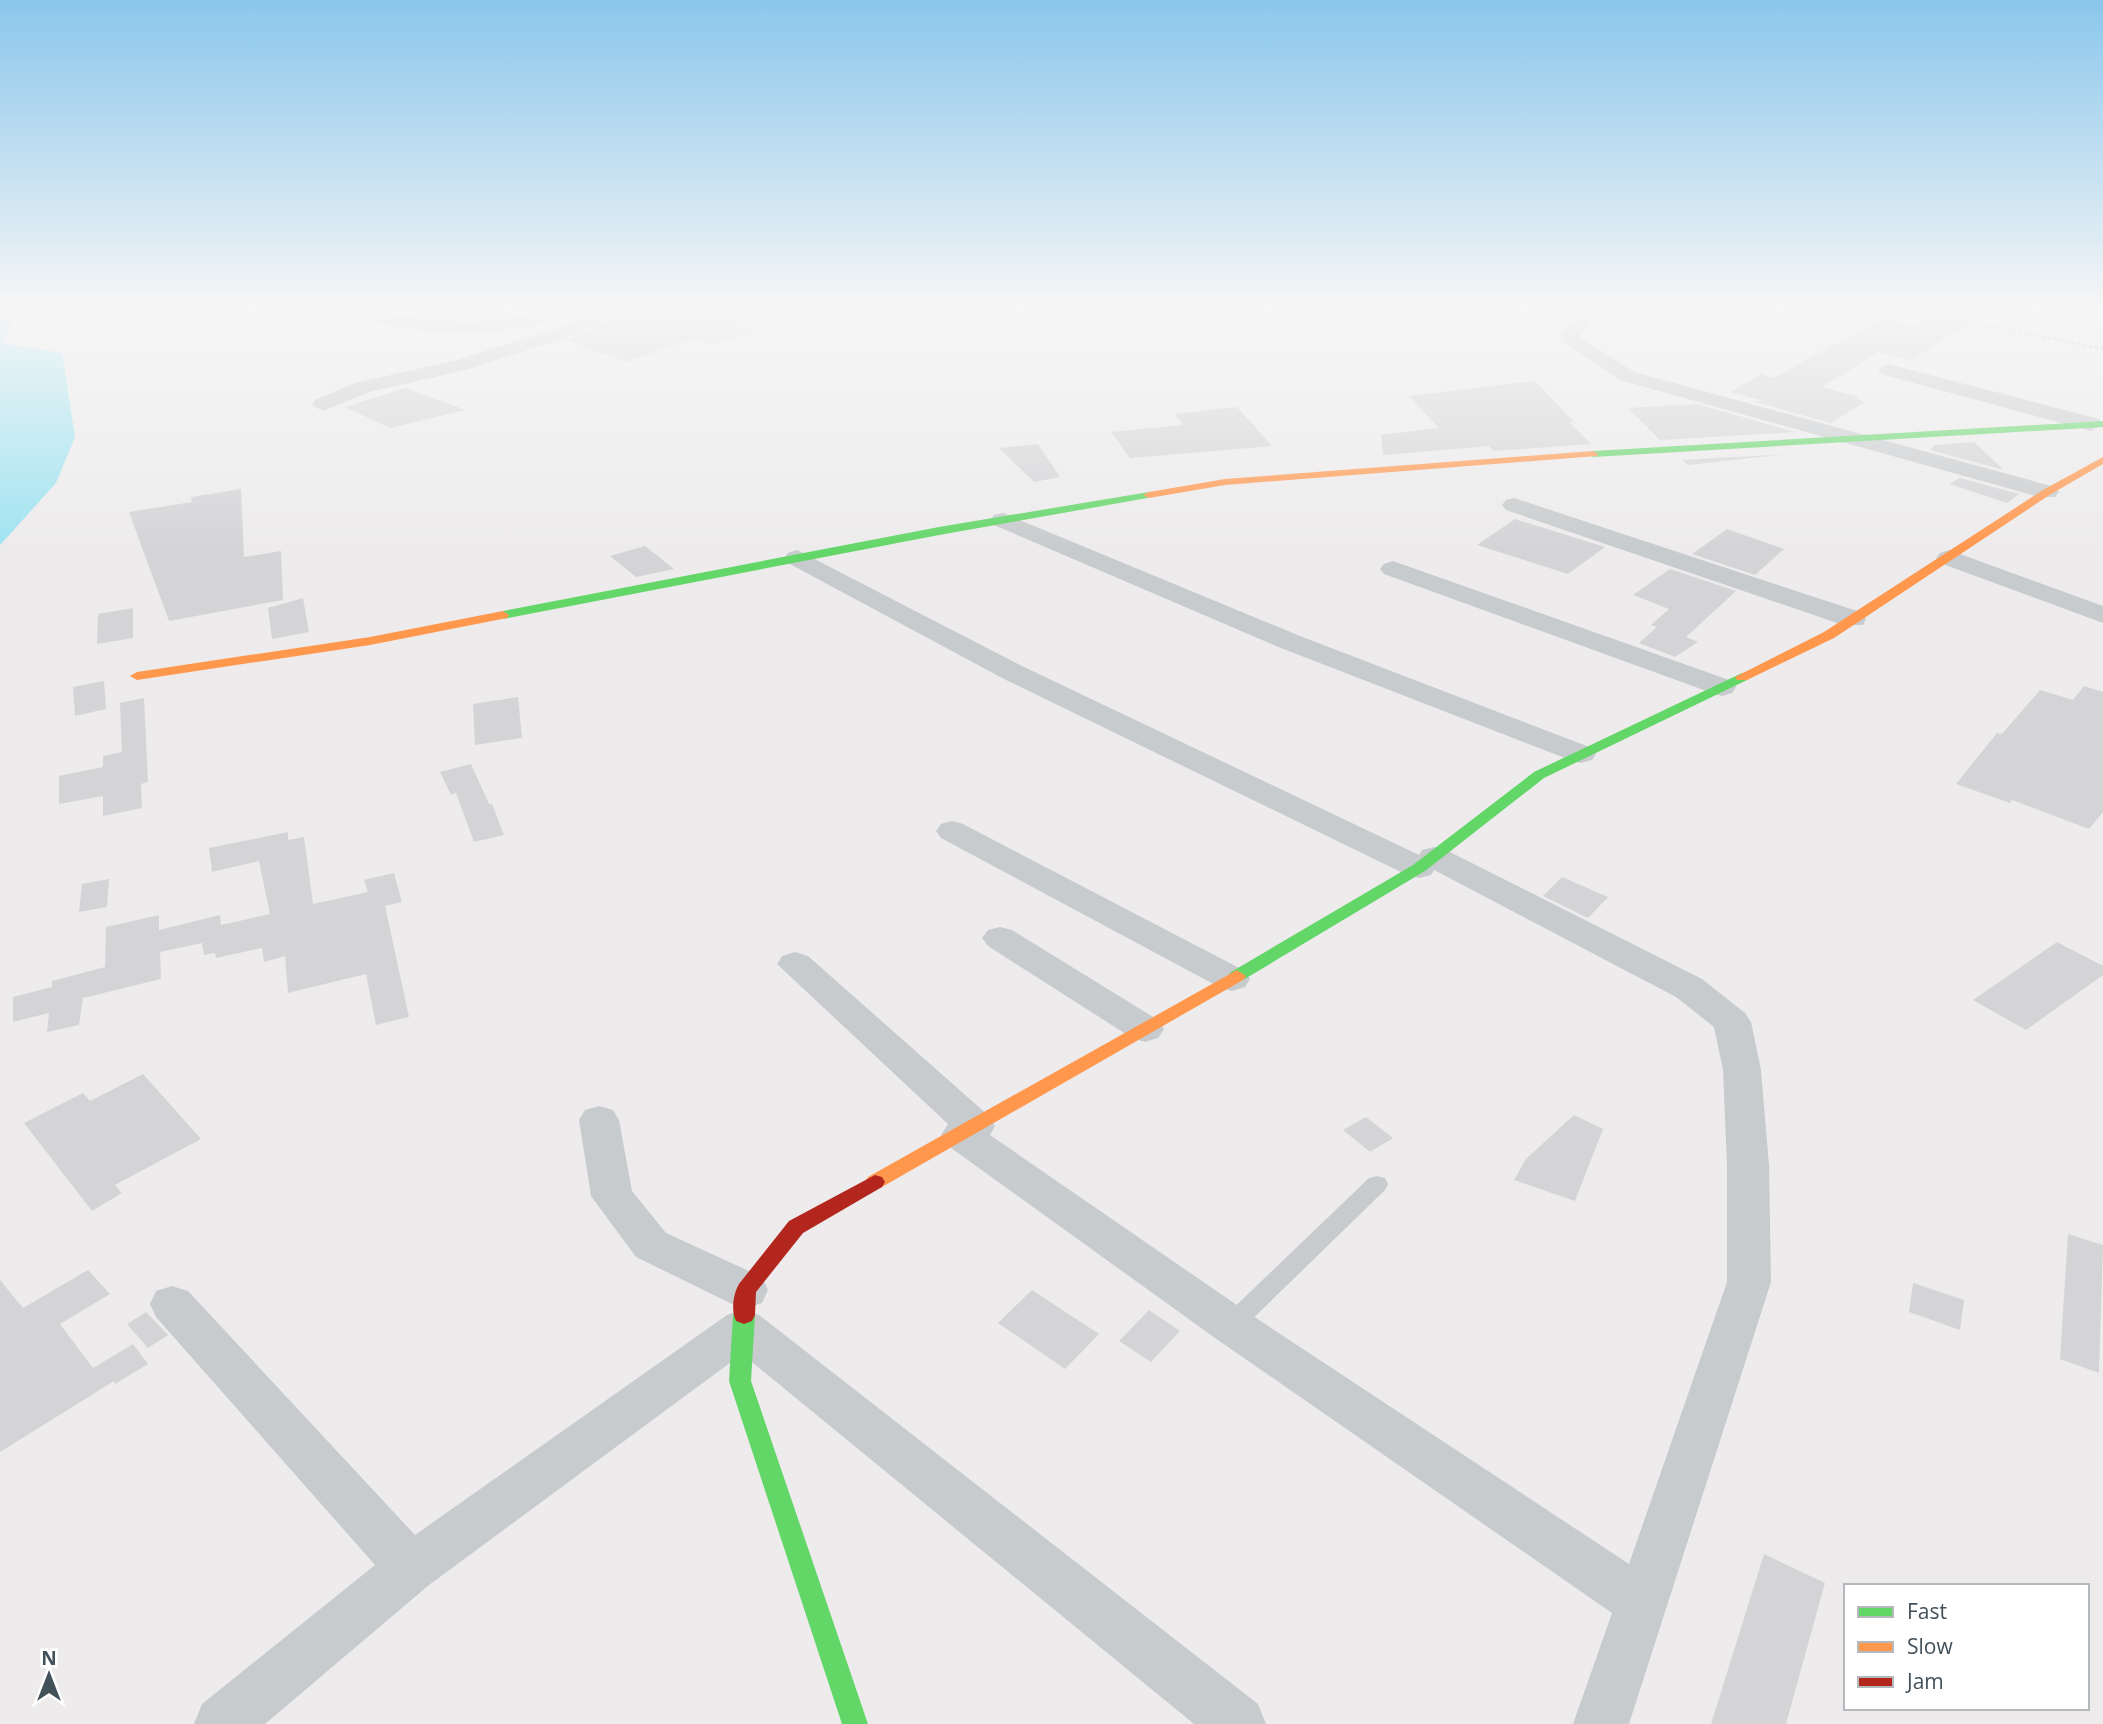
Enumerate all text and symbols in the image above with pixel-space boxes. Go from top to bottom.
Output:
legend [1844,1584,2089,1710]
text: Fast [1907,1597,1947,1625]
text: Slow [1907,1632,1953,1660]
north arrow [14,1640,84,1710]
text: N [41,1645,57,1671]
text: Jam [1905,1667,1944,1695]

